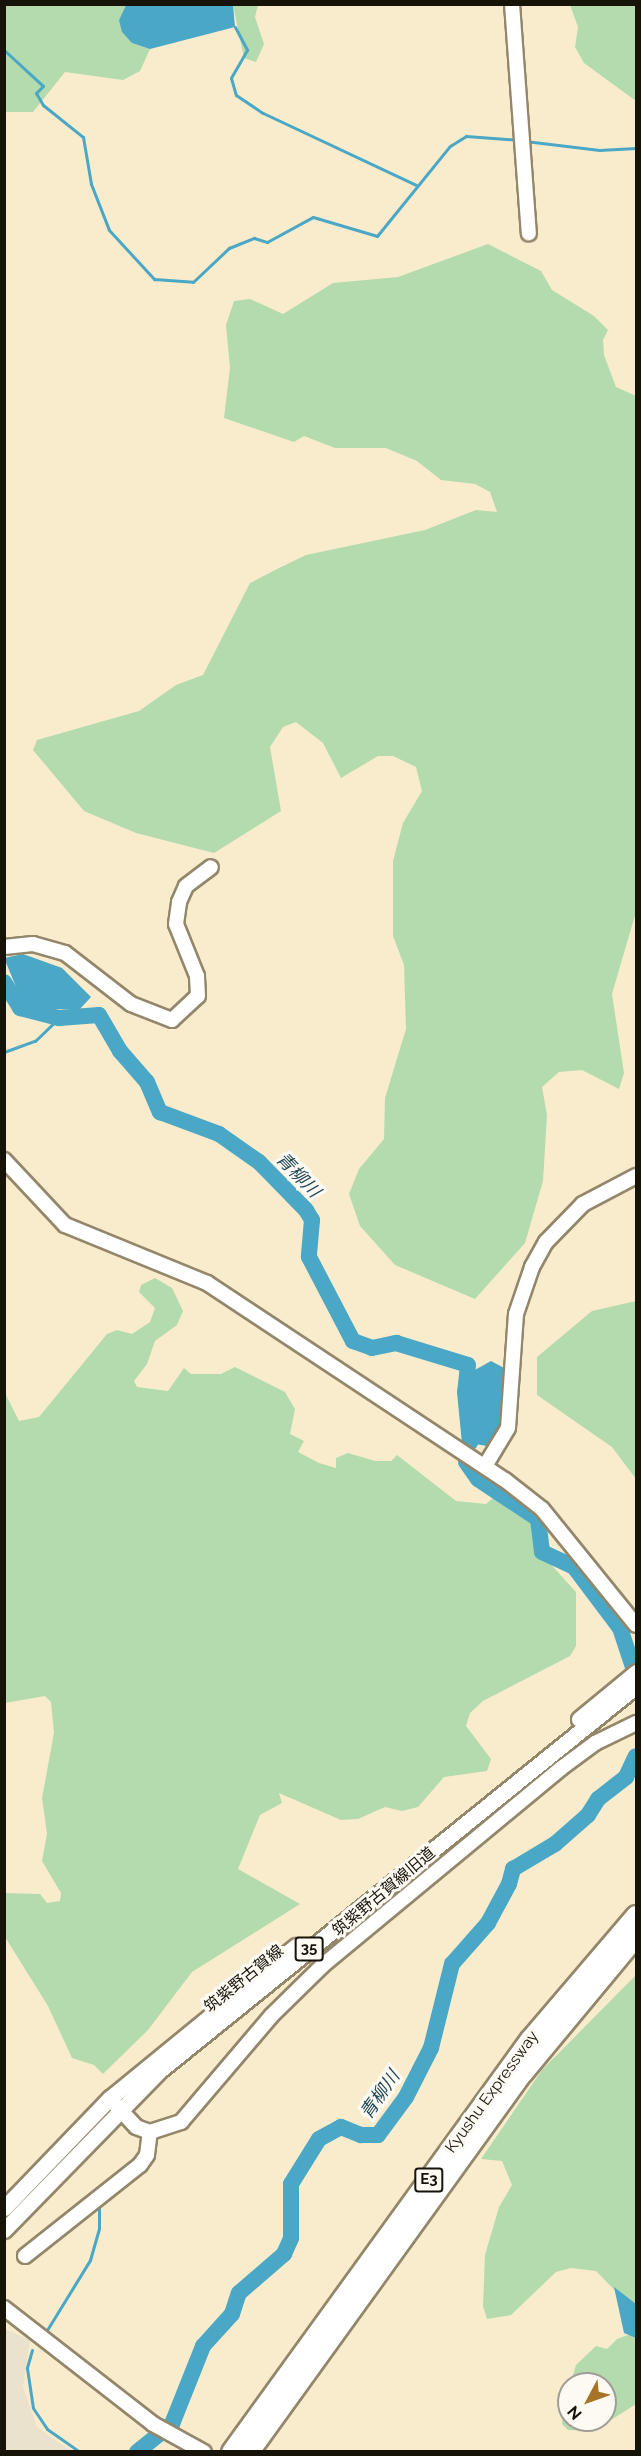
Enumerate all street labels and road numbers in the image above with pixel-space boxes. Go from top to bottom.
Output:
street label: 筑紫野古賀線旧道 [329,1844,439,1940]
road number: 35 [294,1937,324,1961]
street label: 筑紫野古賀線 [201,1941,287,2017]
street label: Kyushu Expressway [441,2027,543,2157]
road number: E3 [414,2168,444,2192]

